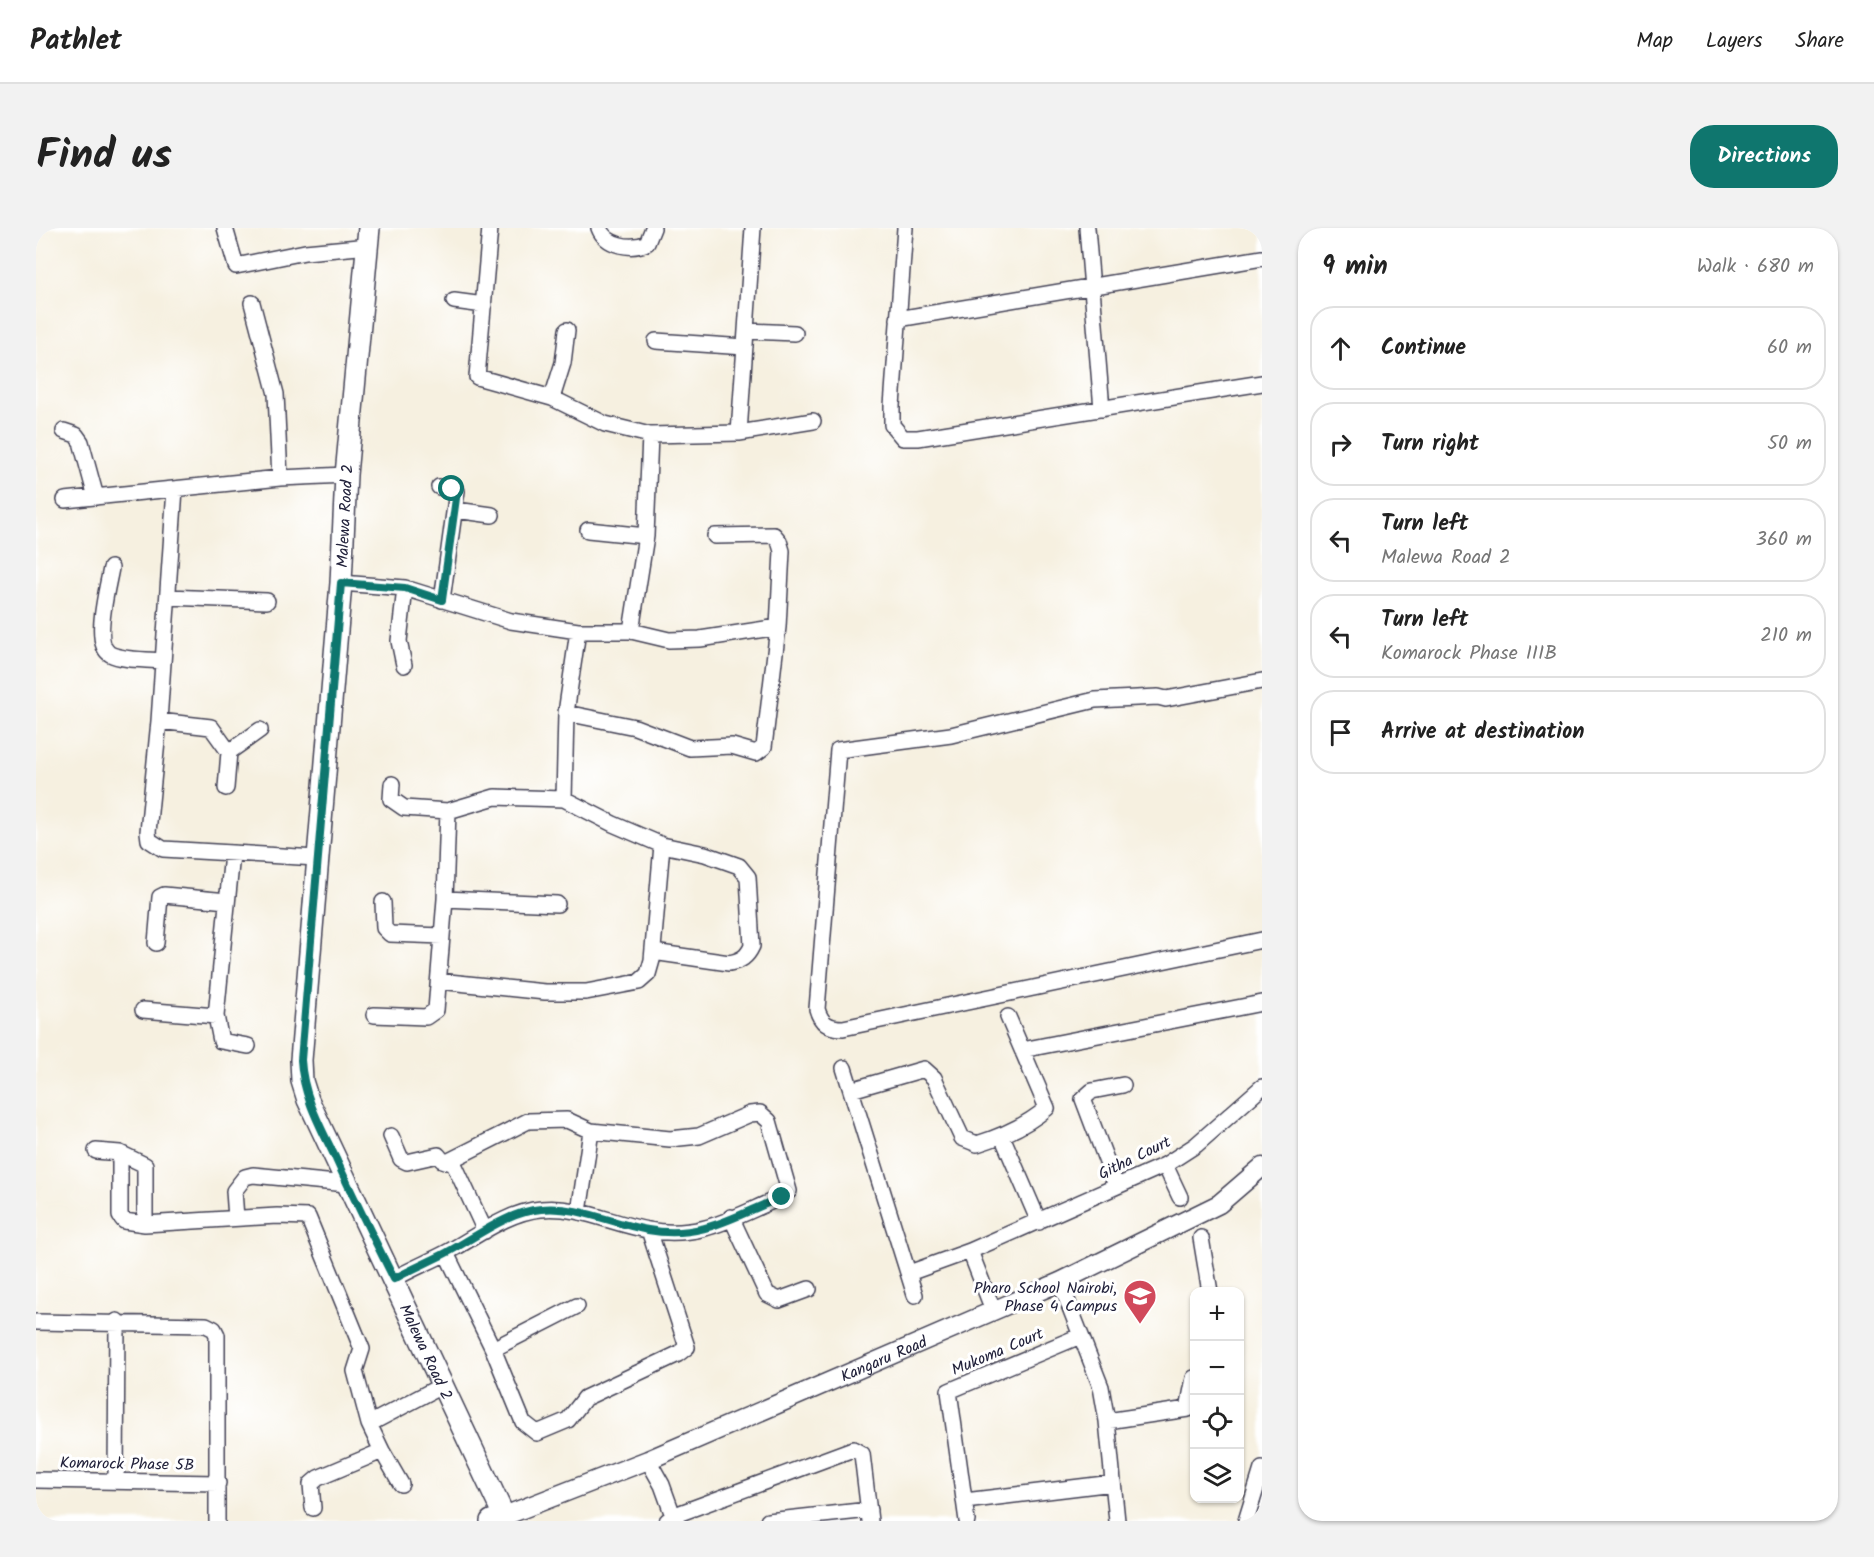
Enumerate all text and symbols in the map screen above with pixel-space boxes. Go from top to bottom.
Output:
text: Pathlet [30,19,122,64]
text: Map [1636,25,1673,58]
text: Layers [1706,25,1762,58]
text: Share [1795,25,1844,58]
text: Find us [36,123,172,190]
button: Directions [1690,125,1838,188]
text: 9 min [1322,246,1388,288]
text: Walk · 680 m [1697,251,1814,283]
text: Continue [1381,331,1466,366]
icon: ahead [1324,332,1357,365]
text: 60 m [1767,332,1812,364]
text: Turn right [1381,427,1479,462]
icon: right [1324,428,1357,461]
text: 50 m [1767,428,1812,460]
street label: Malewa Road 2 [330,464,361,569]
route start [438,475,464,501]
text: Turn left [1381,507,1468,542]
icon: left [1324,524,1357,557]
text: 360 m [1756,524,1812,556]
text: Malewa Road 2 [1381,542,1511,574]
text: Turn left [1381,603,1468,638]
icon: left [1324,620,1357,653]
text: 210 m [1760,620,1812,652]
text: Komarock Phase IIIB [1381,638,1557,670]
text: Arrive at destination [1381,715,1584,750]
icon: arrive [1324,716,1357,749]
street label: Githa Court [1094,1130,1176,1187]
route end [768,1183,794,1209]
place label: Pharo School Nairobi, Phase 4 Campus [974,1276,1117,1319]
school or university icon: Pharo School Nairobi, Phase 4 Campus [1122,1278,1158,1325]
map controls [1190,1287,1244,1503]
button: + [1190,1287,1244,1341]
street label: Malewa Road 2 [392,1300,459,1405]
street label: Mukoma Court [948,1321,1048,1383]
street label: Kangaru Road [837,1329,932,1389]
button: − [1190,1341,1244,1395]
button: locate [1190,1395,1244,1449]
button: layers [1190,1449,1244,1503]
street label: Komarock Phase 5B [60,1451,194,1478]

